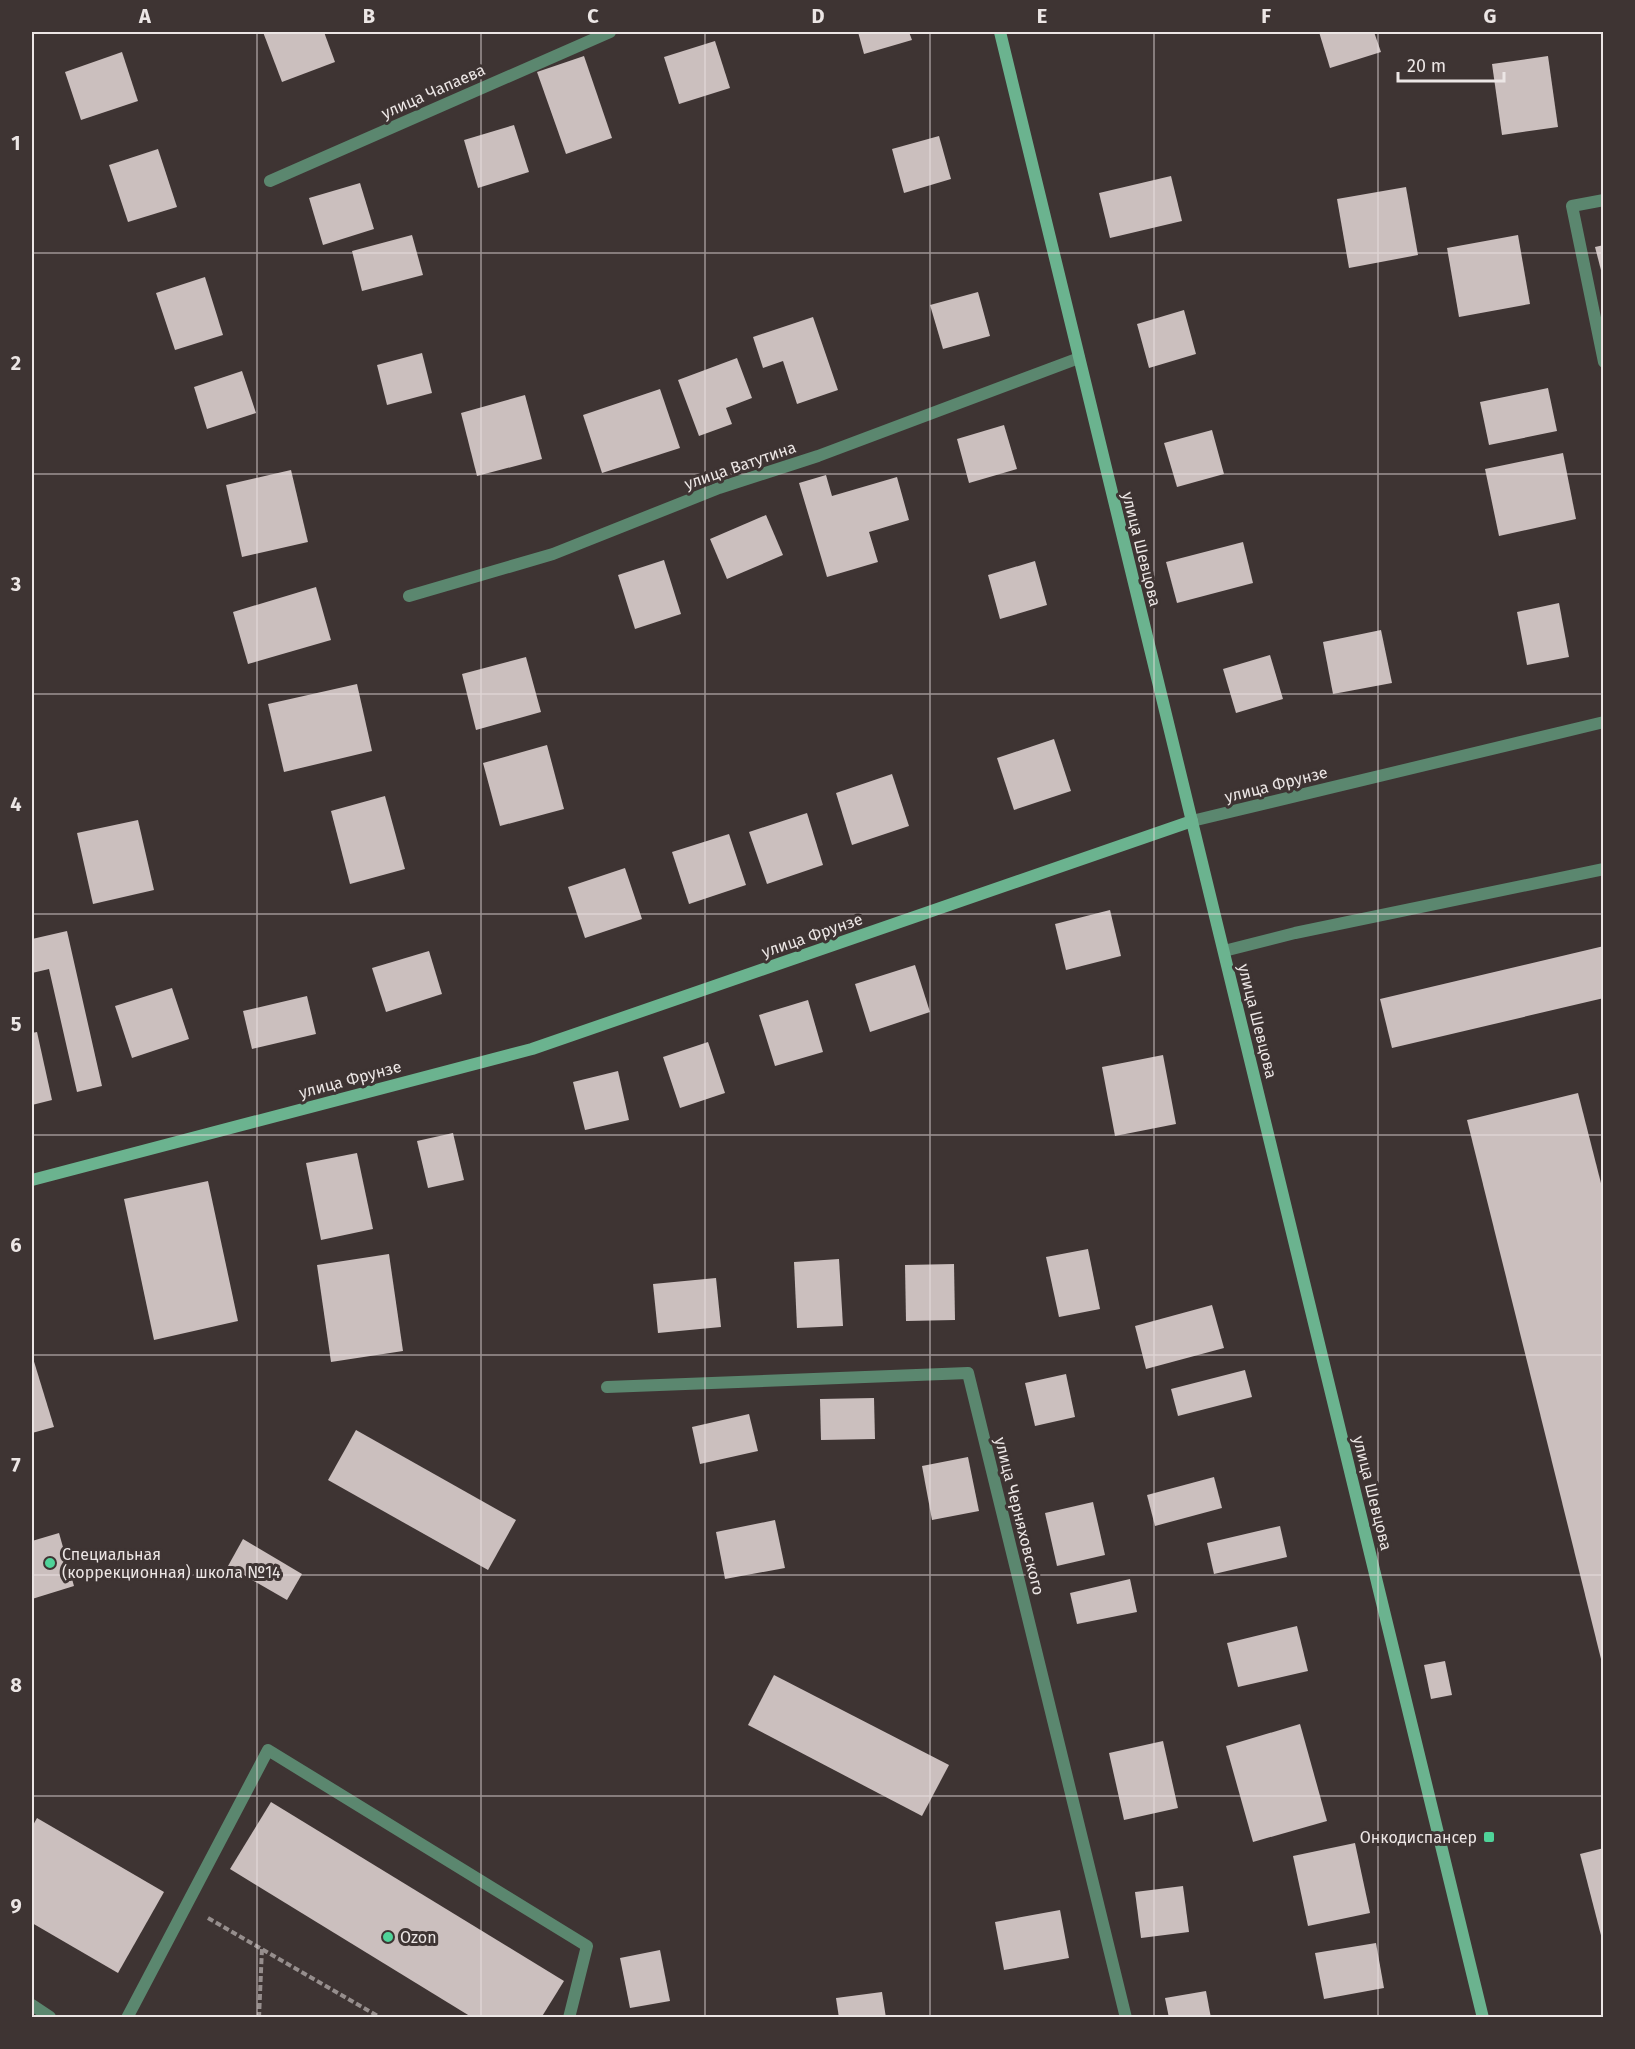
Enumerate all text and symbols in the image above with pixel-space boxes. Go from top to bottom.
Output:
text: A [138,4,152,28]
text: B [363,4,375,28]
text: C [587,4,599,28]
text: D [811,4,825,28]
text: E [1037,4,1047,28]
text: F [1261,4,1271,28]
text: G [1484,4,1496,28]
scale bar [1398,45,1504,83]
text: 20 m [1407,55,1446,77]
street label: улица Чапаева [378,60,488,123]
text: 1 [11,131,21,155]
text: 2 [11,351,21,375]
street label: улица Ватутина [682,437,799,494]
street label: улица Шевцова [1118,490,1165,608]
text: 3 [10,572,21,596]
street label: улица Фрунзе [1223,763,1330,806]
text: 4 [10,792,22,816]
street label: улица Фрунзе [759,909,865,962]
street label: улица Шевцова [1234,962,1281,1080]
text: 5 [11,1012,22,1036]
street label: улица Фрунзе [297,1057,403,1102]
text: 6 [10,1233,22,1257]
street label: улица Шевцова [1349,1434,1396,1552]
street label: улица Черняховского [991,1435,1048,1597]
text: 7 [11,1453,21,1477]
place label: Специальная (коррекционная) школа №14 [62,1545,281,1582]
marker: Специальная (коррекционная) школа №14 [43,1556,57,1570]
text: 8 [10,1673,22,1697]
place label: Онкодиспансер [1360,1828,1477,1847]
marker: Онкодиспансер [1482,1830,1496,1844]
text: 9 [10,1894,22,1918]
place label: Ozon [400,1928,437,1947]
marker: Ozon [381,1930,395,1944]

